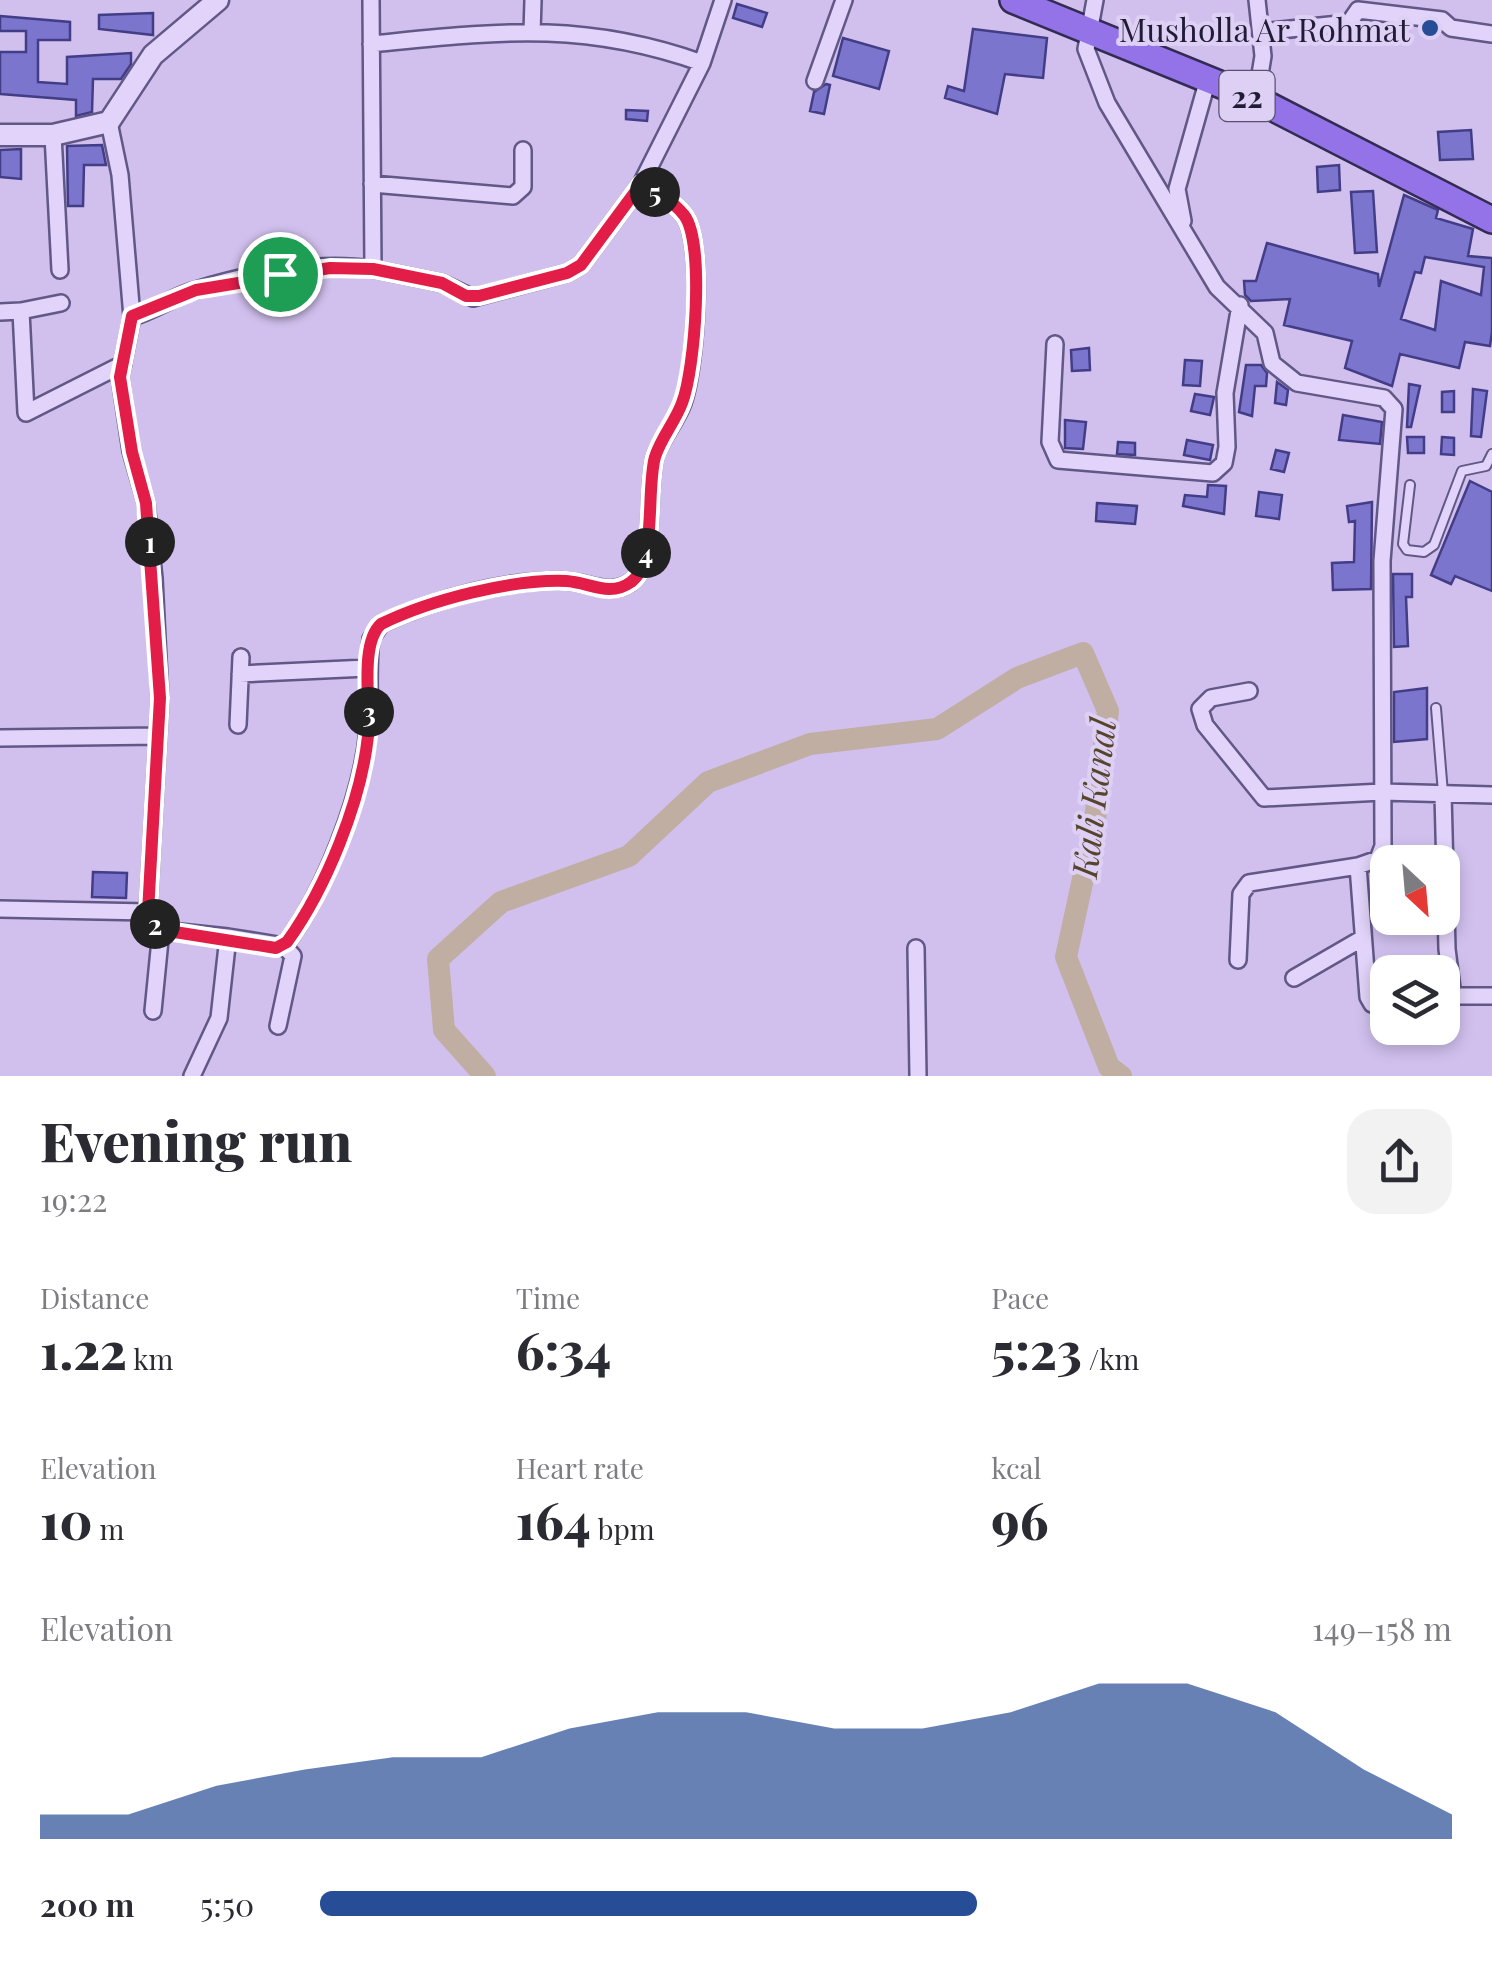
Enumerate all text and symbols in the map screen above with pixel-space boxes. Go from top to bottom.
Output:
place label: Musholla Ar Rohmat [1119,7,1411,50]
marker: Musholla Ar Rohmat [1419,17,1441,39]
road number: 22 [1220,71,1274,121]
pin: 5 [630,167,680,217]
text: 5 [649,173,661,210]
pin [238,232,323,317]
icon: arrive [253,247,308,302]
pin: 1 [125,517,175,567]
text: 1 [145,523,155,560]
pin: 4 [621,528,671,578]
text: 4 [639,534,653,571]
pin: 3 [344,687,394,737]
text: 3 [362,693,376,730]
water label: Kali Kanal [1059,715,1125,882]
north arrow [1370,845,1460,935]
map controls [1370,845,1460,1045]
pin: 2 [130,899,180,949]
text: 2 [148,905,162,942]
button: layers [1370,955,1460,1045]
text: Evening run [40,1102,352,1176]
button: share [1347,1109,1452,1214]
text: 19:22 [40,1177,107,1220]
text: Distance [40,1279,149,1316]
text: Time [516,1279,580,1316]
text: Pace [991,1279,1049,1316]
text: 1.22 [40,1316,127,1383]
text: 6:34 [516,1316,611,1383]
text: 5:23 [991,1316,1082,1383]
text: km [127,1340,173,1377]
text: /km [1082,1340,1139,1377]
text: Elevation [40,1449,156,1486]
text: Heart rate [516,1449,644,1486]
text: kcal [991,1449,1042,1486]
text: 10 [40,1486,92,1553]
text: 164 [516,1486,591,1553]
text: 96 [991,1486,1048,1553]
text: m [92,1510,124,1547]
text: bpm [591,1510,655,1547]
text: Elevation [40,1606,173,1649]
text: 149–158 m [1312,1606,1452,1649]
text: 200 m [40,1882,134,1925]
text: 5:50 [200,1882,254,1925]

